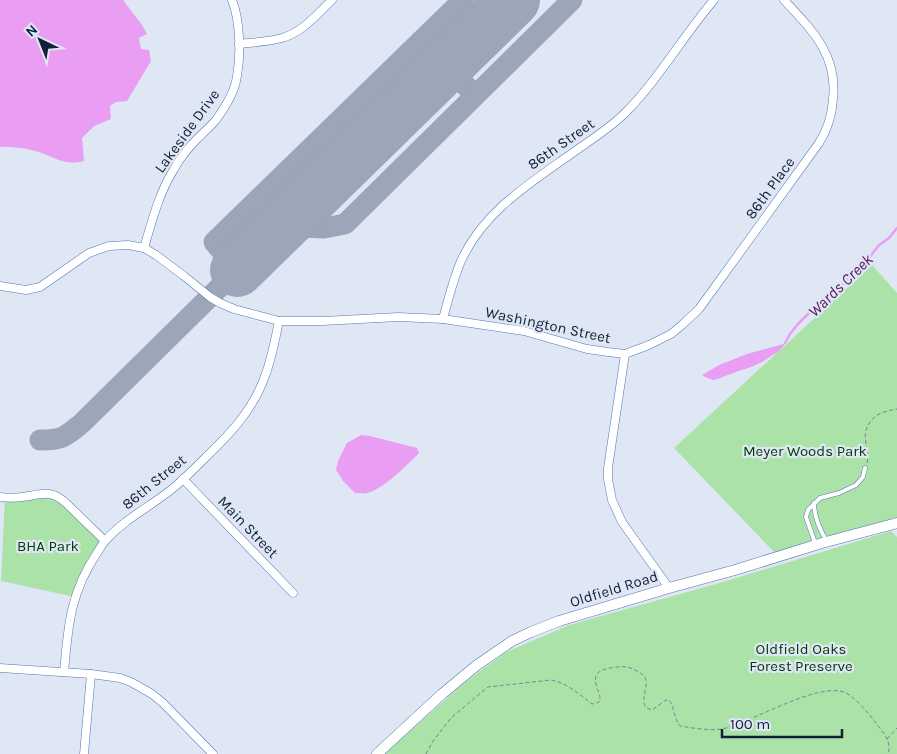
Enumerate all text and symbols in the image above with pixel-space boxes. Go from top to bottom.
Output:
north arrow [15,15,65,65]
text: N [22,21,41,41]
street label: Lakeside Drive [151,86,223,176]
street label: 86th Street [524,114,598,174]
street label: 86th Place [741,153,799,223]
water label: Wards Creek [804,249,877,321]
street label: Washington Street [484,303,613,347]
park label: Meyer Woods Park [743,442,867,460]
street label: 86th Street [118,450,190,513]
street label: Main Street [214,492,282,562]
park label: BHA Park [17,537,79,555]
street label: Oldfield Road [568,567,660,611]
park label: Oldfield Oaks Forest Preserve [749,640,853,675]
scale bar [722,706,842,738]
text: 100 m [730,715,770,733]

